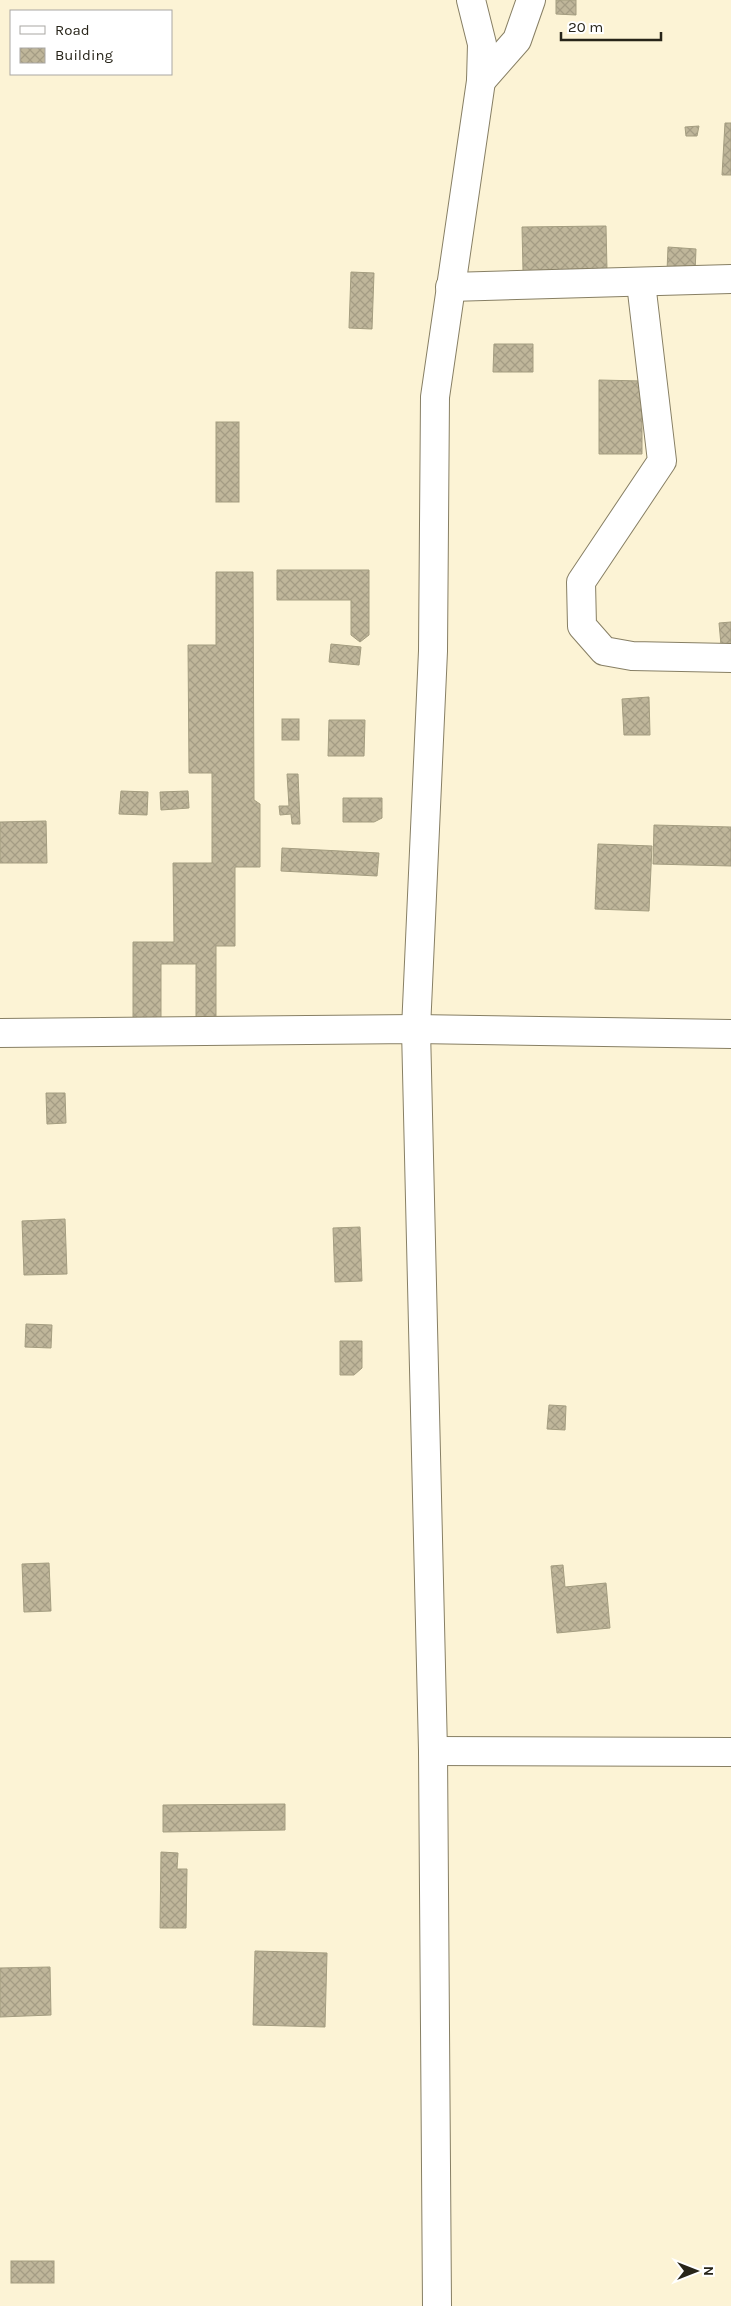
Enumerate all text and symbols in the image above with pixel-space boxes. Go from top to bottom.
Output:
legend [10,10,172,75]
scale bar [561,10,661,42]
text: 20 m [568,18,603,36]
text: Road [55,21,90,39]
text: Building [55,46,113,64]
north arrow [671,2246,721,2296]
text: N [700,2266,717,2276]

